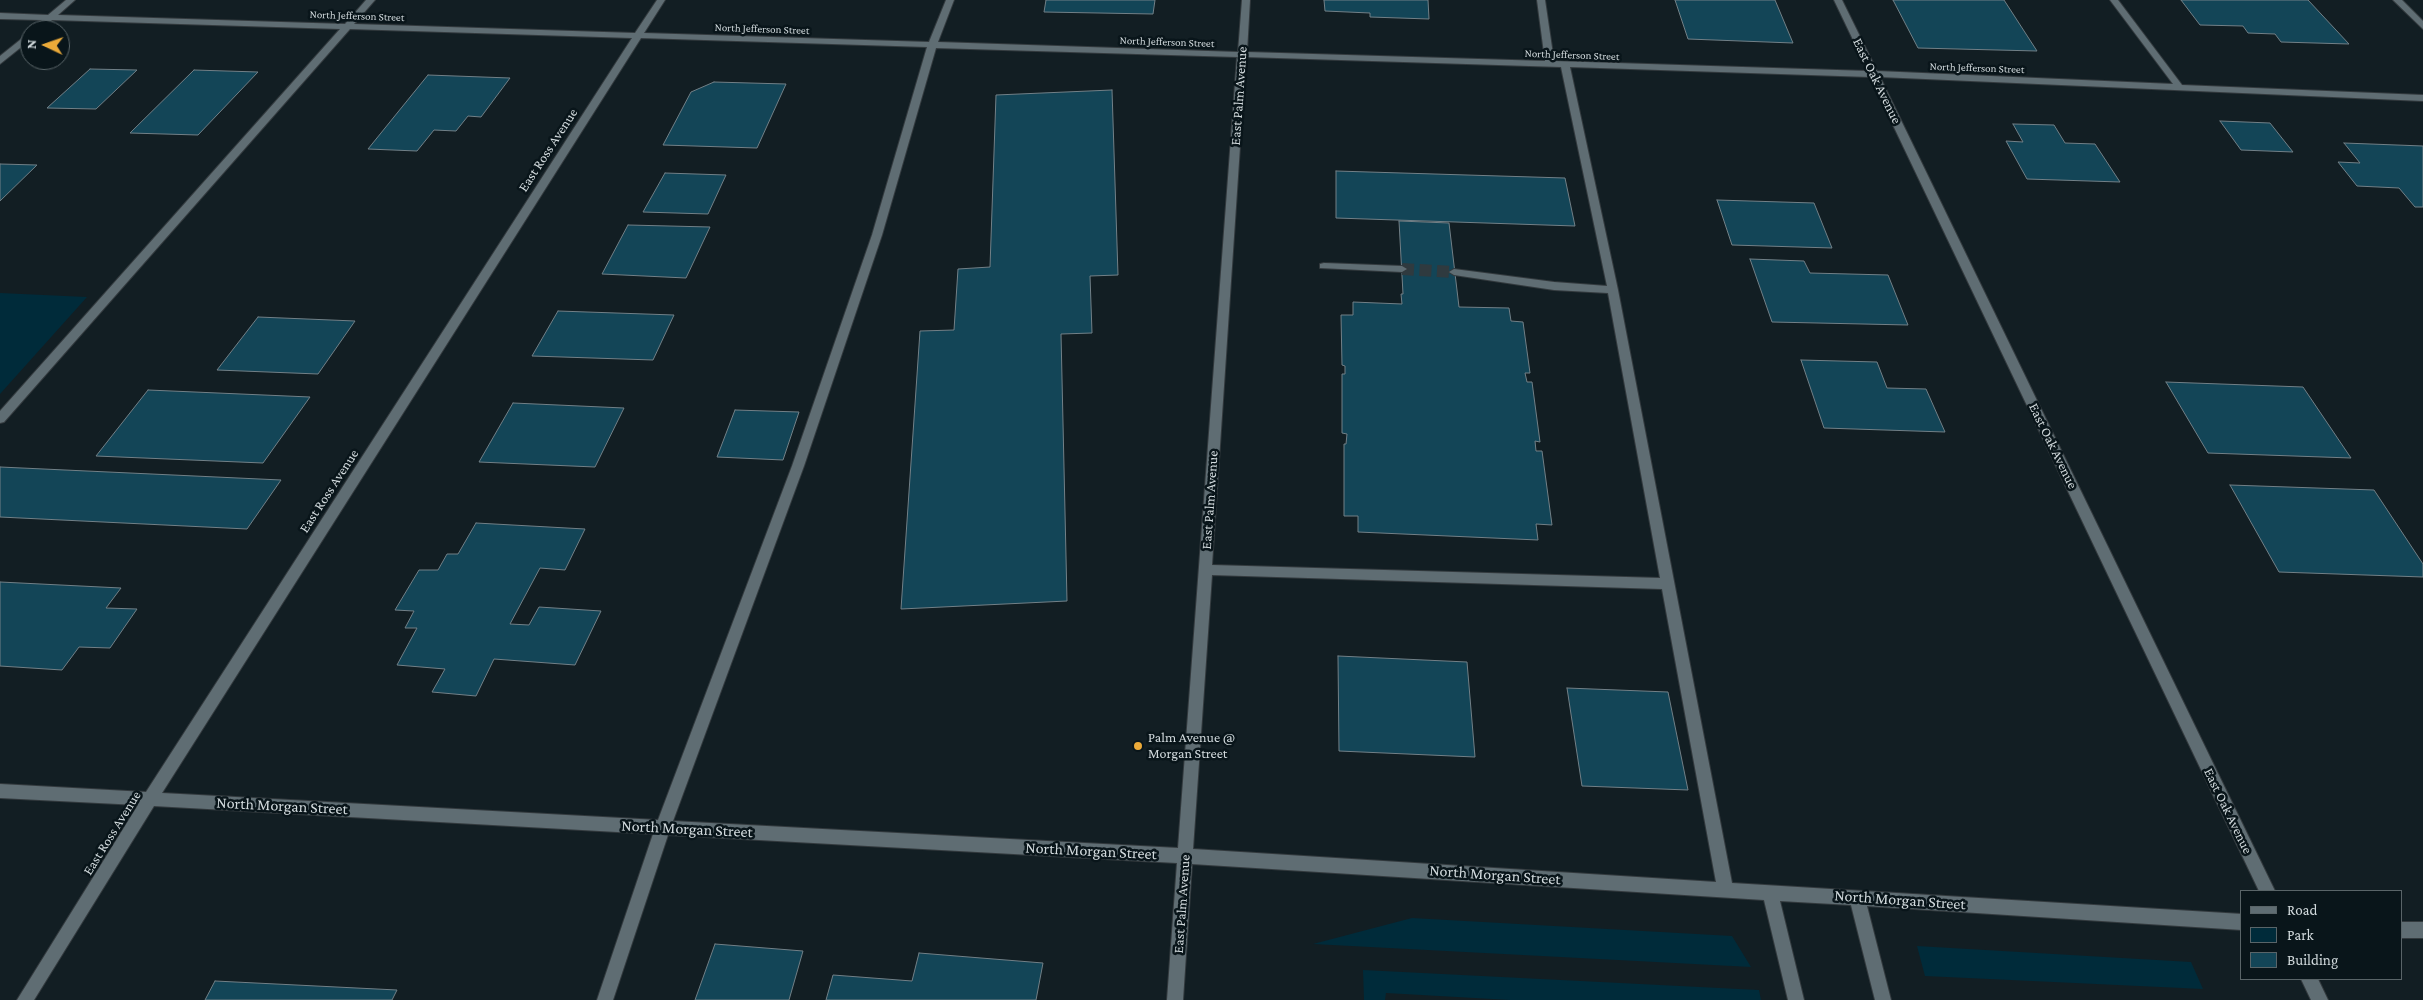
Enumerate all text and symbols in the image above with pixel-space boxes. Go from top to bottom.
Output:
street label: North Jefferson Street [309,8,405,24]
north arrow [20,20,70,70]
street label: North Jefferson Street [714,21,810,37]
street label: North Jefferson Street [1119,34,1215,50]
street label: East Oak Avenue [1849,35,1905,127]
text: N [23,39,39,49]
street label: East Palm Avenue [1227,46,1251,146]
street label: North Jefferson Street [1524,47,1620,63]
street label: North Jefferson Street [1929,60,2025,76]
street label: East Ross Avenue [515,105,581,195]
street label: East Oak Avenue [2025,400,2081,492]
street label: East Ross Avenue [296,446,362,536]
street label: East Palm Avenue [1198,450,1222,550]
place label: Palm Avenue @ Morgan Street [1148,730,1235,762]
marker: Palm Avenue @ Morgan Street [1132,740,1144,752]
street label: East Oak Avenue [2200,765,2256,857]
street label: East Ross Avenue [79,788,145,878]
street label: North Morgan Street [216,793,348,819]
street label: North Morgan Street [621,816,753,842]
street label: North Morgan Street [1025,838,1157,864]
street label: East Palm Avenue [1170,854,1194,954]
street label: North Morgan Street [1429,861,1561,889]
street label: North Morgan Street [1834,886,1966,914]
legend [2240,890,2403,980]
text: Road [2287,902,2317,918]
text: Park [2287,927,2314,943]
text: Building [2287,952,2338,968]

